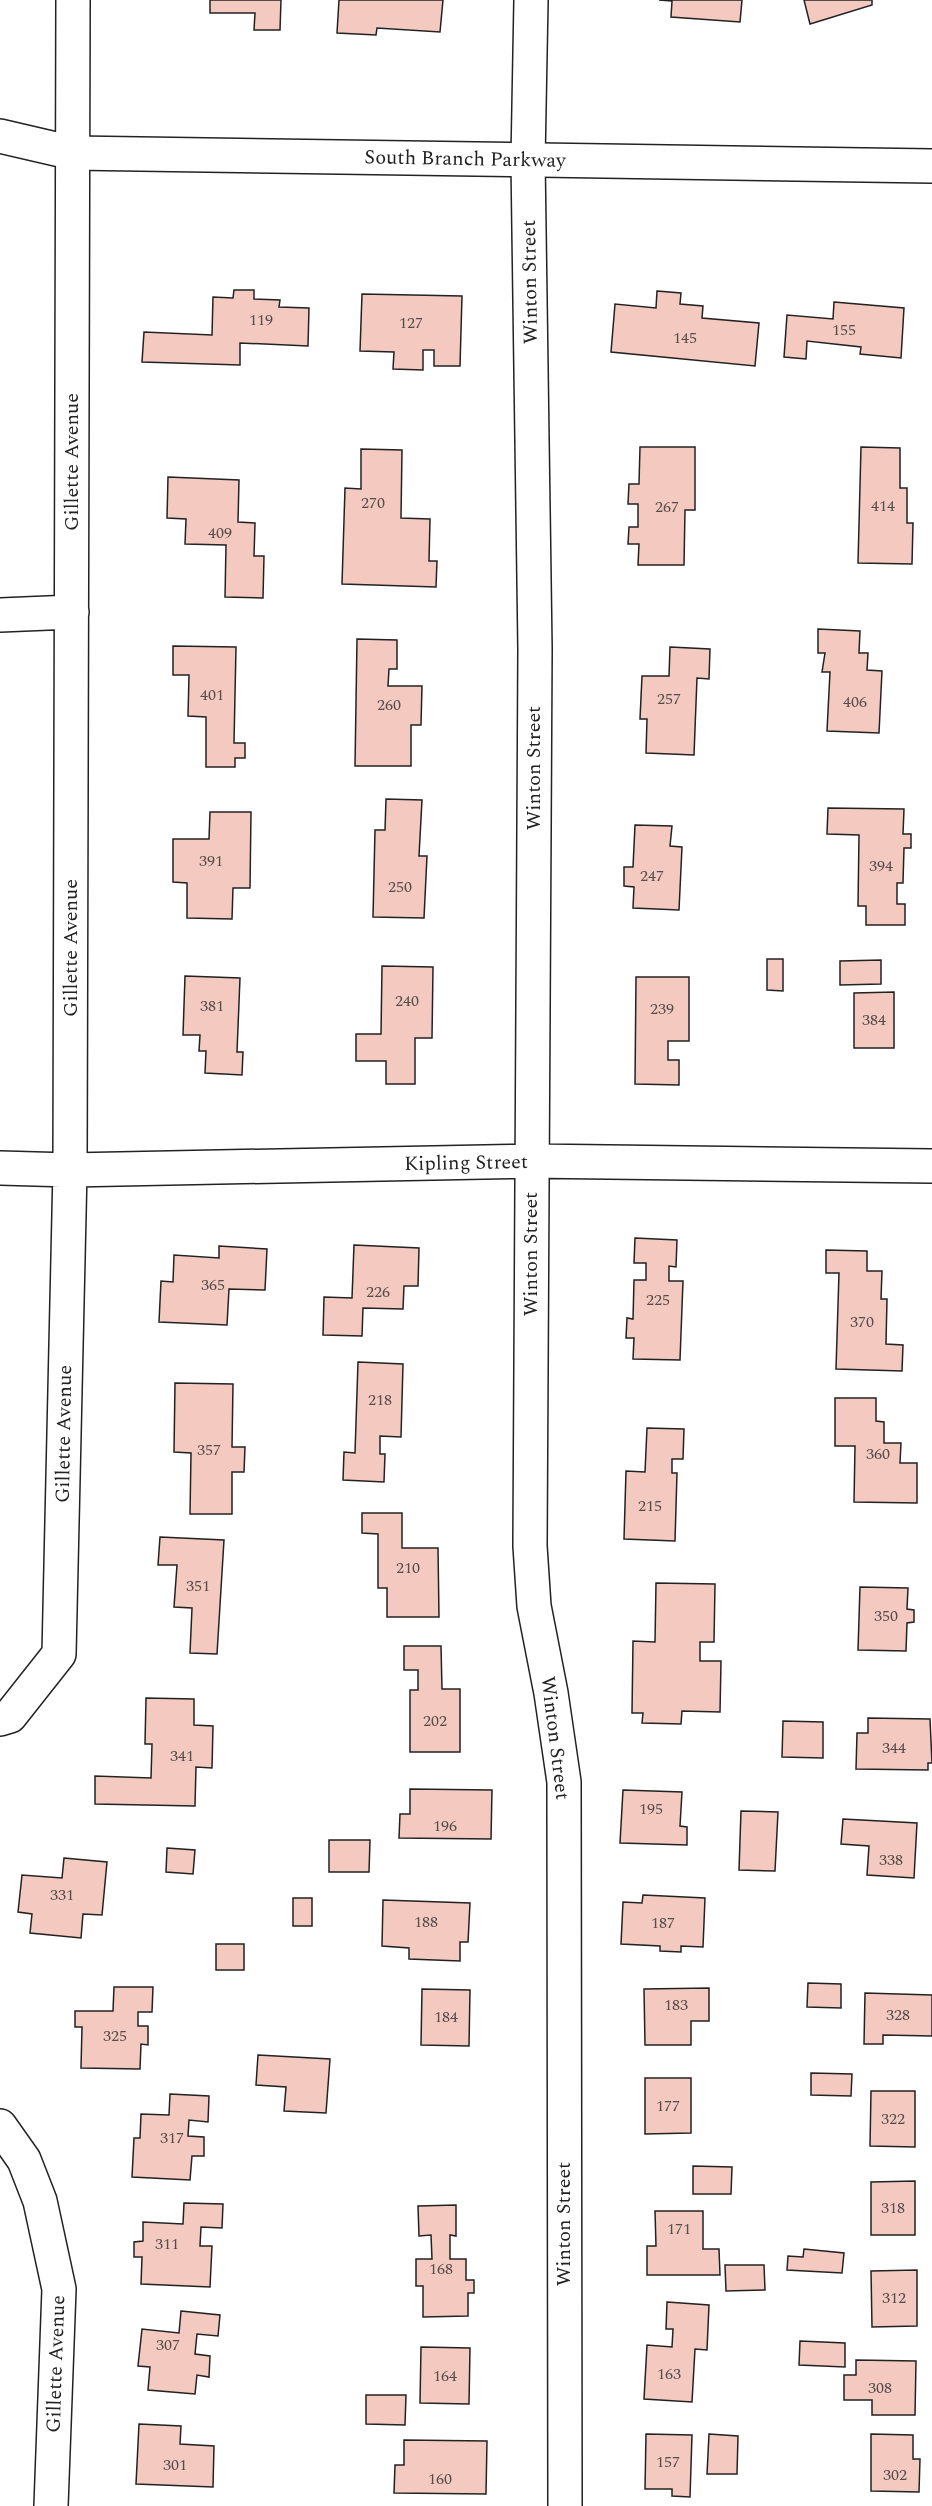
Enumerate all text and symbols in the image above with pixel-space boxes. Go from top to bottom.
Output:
street label: South Branch Parkway [364,142,567,176]
street label: Winton Street [514,220,546,344]
house number: 119 [249,308,273,332]
house number: 127 [399,311,423,335]
house number: 155 [832,318,856,342]
house number: 145 [673,326,697,350]
street label: Gillette Avenue [57,393,87,531]
house number: 270 [361,491,385,515]
house number: 414 [871,494,895,518]
house number: 267 [655,495,679,519]
house number: 409 [208,521,232,545]
house number: 401 [200,683,224,707]
house number: 257 [657,687,681,711]
house number: 406 [843,690,867,714]
house number: 260 [377,693,401,717]
street label: Winton Street [519,706,549,830]
house number: 391 [199,849,223,873]
house number: 394 [869,854,893,878]
house number: 247 [640,864,664,888]
house number: 250 [388,875,412,899]
street label: Gillette Avenue [56,879,86,1017]
house number: 240 [395,989,419,1013]
house number: 381 [200,994,224,1018]
house number: 239 [650,997,674,1021]
house number: 384 [862,1008,886,1032]
street label: Kipling Street [404,1147,528,1179]
street label: Winton Street [516,1192,546,1316]
house number: 365 [201,1273,225,1297]
house number: 226 [366,1280,390,1304]
house number: 225 [646,1288,670,1312]
house number: 370 [850,1310,874,1334]
street label: Gillette Avenue [48,1365,80,1503]
house number: 218 [368,1388,392,1412]
house number: 357 [197,1438,221,1462]
house number: 360 [866,1442,890,1466]
house number: 215 [638,1494,662,1518]
house number: 210 [396,1556,420,1580]
house number: 351 [186,1574,210,1598]
house number: 350 [874,1604,898,1628]
street label: Winton Street [533,1674,577,1802]
house number: 202 [423,1709,447,1733]
house number: 344 [882,1736,906,1760]
house number: 341 [170,1744,194,1768]
house number: 195 [639,1797,663,1821]
house number: 196 [433,1814,457,1838]
house number: 338 [879,1848,903,1872]
house number: 331 [50,1883,74,1907]
house number: 188 [414,1910,438,1934]
house number: 187 [651,1911,675,1935]
house number: 183 [664,1993,688,2017]
house number: 328 [886,2003,910,2027]
house number: 184 [434,2005,458,2029]
house number: 325 [103,2024,127,2048]
house number: 177 [656,2094,680,2118]
house number: 322 [881,2107,905,2131]
house number: 317 [160,2126,184,2150]
street label: Winton Street [549,2162,579,2286]
house number: 318 [881,2196,905,2220]
house number: 171 [667,2217,691,2241]
house number: 311 [155,2232,179,2256]
house number: 168 [429,2257,453,2281]
house number: 312 [882,2286,906,2310]
street label: Gillette Avenue [39,2295,73,2433]
house number: 307 [156,2333,180,2357]
house number: 163 [657,2362,681,2386]
house number: 164 [433,2364,457,2388]
house number: 308 [868,2376,892,2400]
house number: 157 [656,2450,680,2474]
house number: 301 [163,2453,187,2477]
house number: 302 [883,2463,907,2487]
house number: 160 [428,2467,452,2491]

